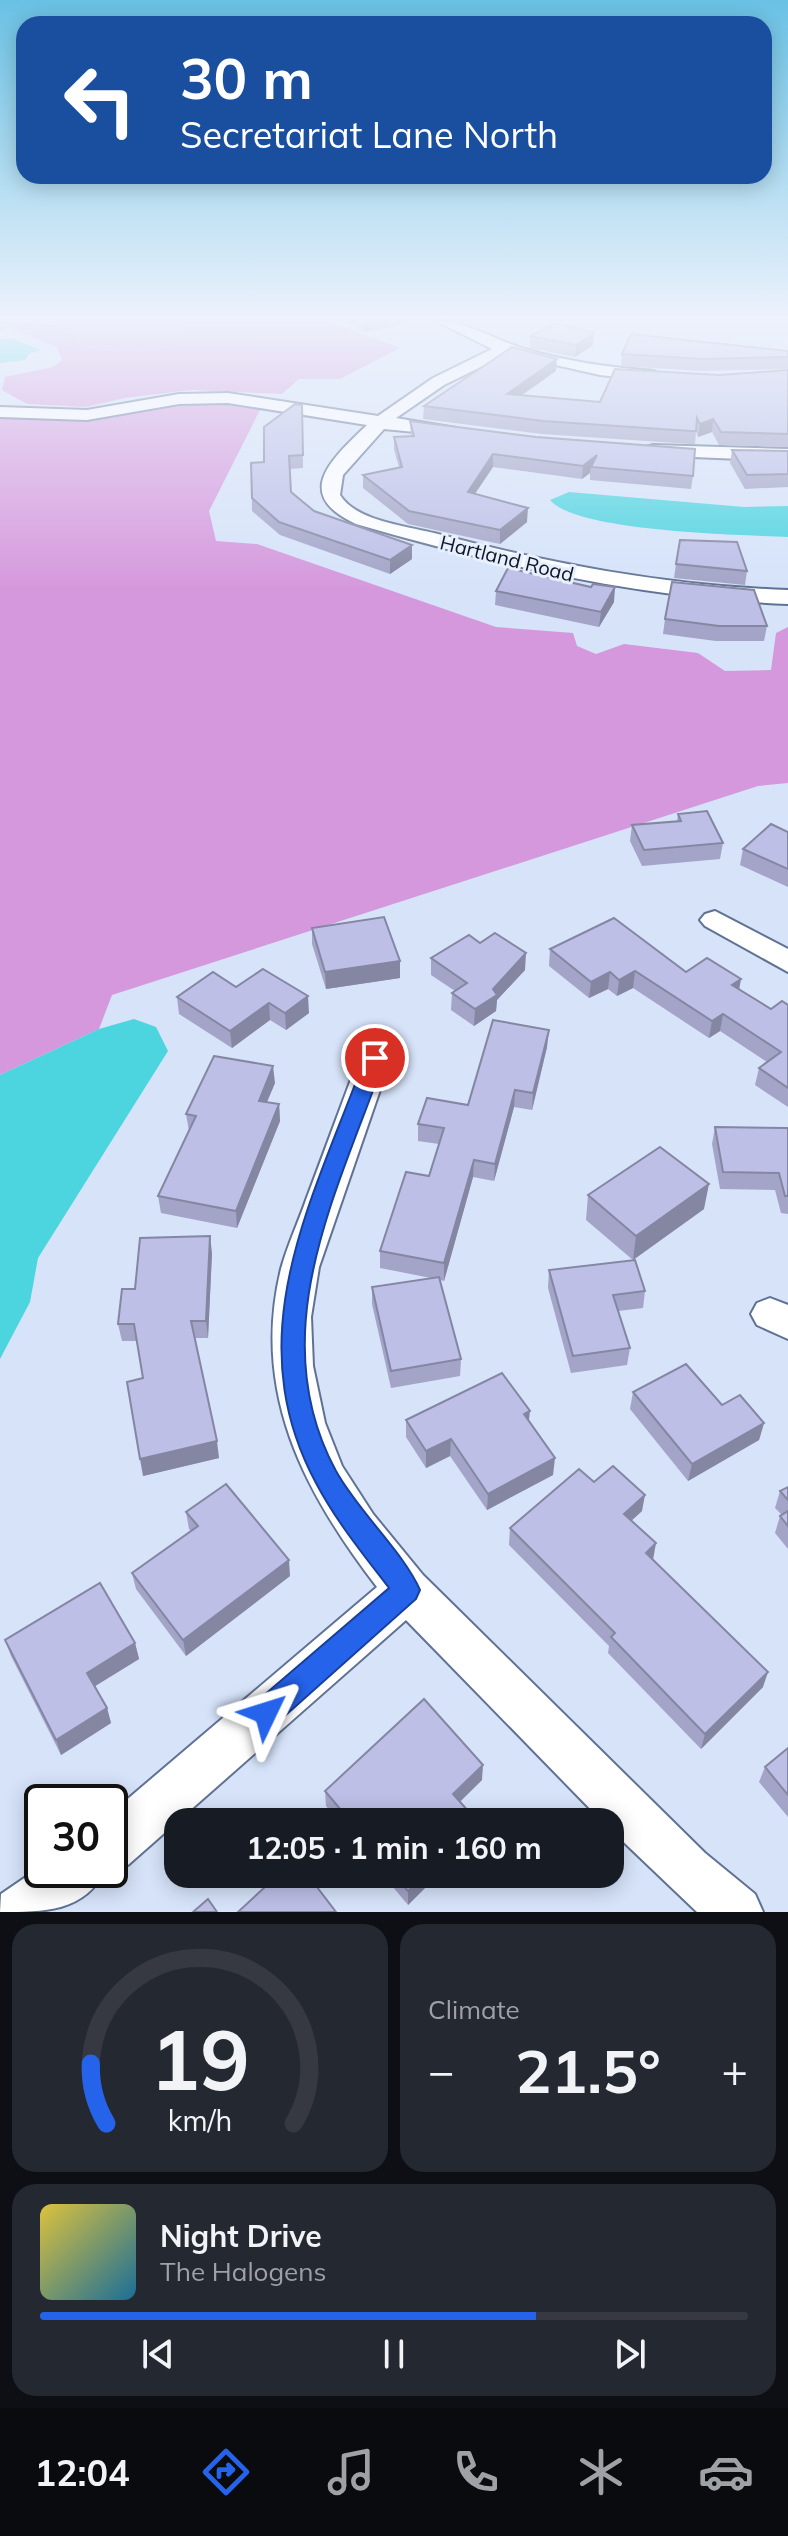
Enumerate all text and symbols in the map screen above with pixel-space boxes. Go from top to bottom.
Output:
text: 30 m [180,43,313,113]
icon: left [48,48,152,152]
text: Secretariat Lane North [180,112,558,157]
street label: Hartland Road [438,529,576,587]
pin [341,1024,409,1092]
icon: arrive [353,1036,397,1080]
position arrow [224,1671,308,1755]
speed limit sign: 30 [24,1784,128,1888]
text: 12:05 · 1 min · 160 m [246,1829,542,1867]
text: Climate [428,1993,520,2026]
text: 19 [150,2006,250,2111]
text: 21.5° [515,2033,661,2108]
text: − [428,2043,454,2098]
text: + [722,2043,748,2098]
text: km/h [168,2102,232,2138]
text: Night Drive [160,2217,322,2255]
text: The Halogens [160,2255,326,2288]
icon: previous [136,2332,180,2376]
icon: pause [372,2332,416,2376]
icon: next [608,2332,652,2376]
icon: directions [198,2444,254,2500]
icon: music [323,2444,379,2500]
icon: phone [448,2444,504,2500]
icon: climate [573,2444,629,2500]
icon: car [698,2444,754,2500]
text: 12:04 [34,2450,130,2495]

